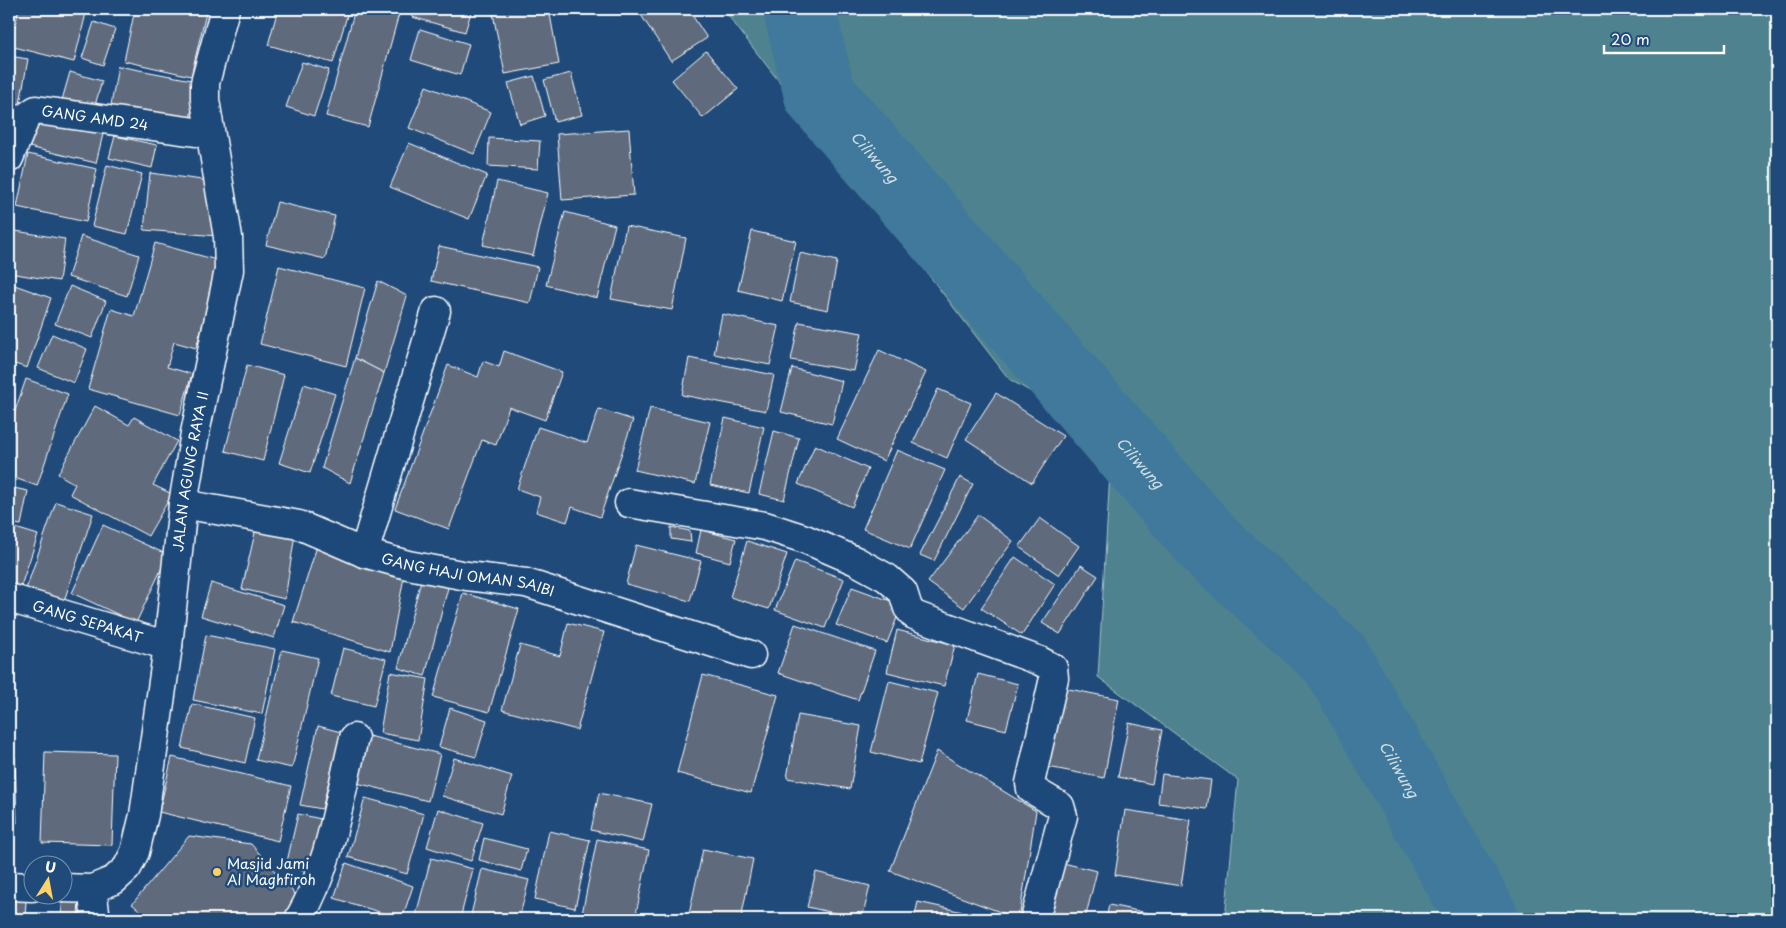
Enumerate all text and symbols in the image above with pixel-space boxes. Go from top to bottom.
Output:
scale bar [1604,22,1724,54]
text: 20 m [1611,27,1650,50]
street label: GANG AMD 24 [40,100,150,135]
water label: Ciliwung [846,125,905,188]
street label: JALAN AGUNG RAYA II [167,389,213,553]
water label: Ciliwung [1111,431,1171,494]
street label: GANG HAJI OMAN SAIBI [379,547,557,601]
street label: GANG SEPAKAT [30,595,146,648]
water label: Ciliwung [1374,736,1426,803]
place label: Masjid Jami Al Maghfiroh [227,853,316,890]
text: U [43,855,58,878]
north arrow [22,856,72,906]
marker: Masjid Jami Al Maghfiroh [211,866,223,878]

